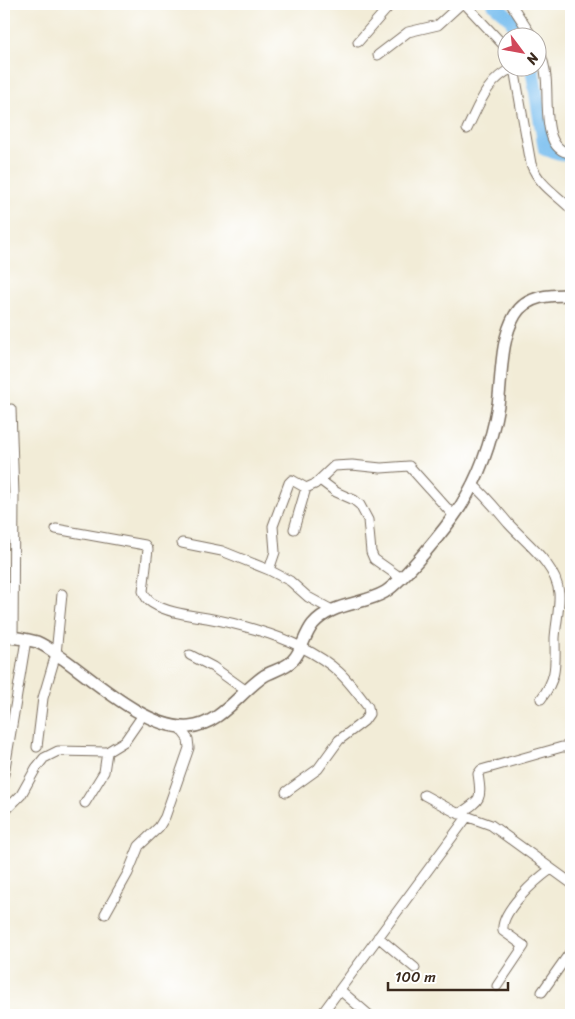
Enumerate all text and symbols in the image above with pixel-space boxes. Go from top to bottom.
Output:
north arrow [498,28,548,78]
text: N [519,47,546,70]
scale bar [388,959,508,991]
text: 100 m [395,964,436,990]

